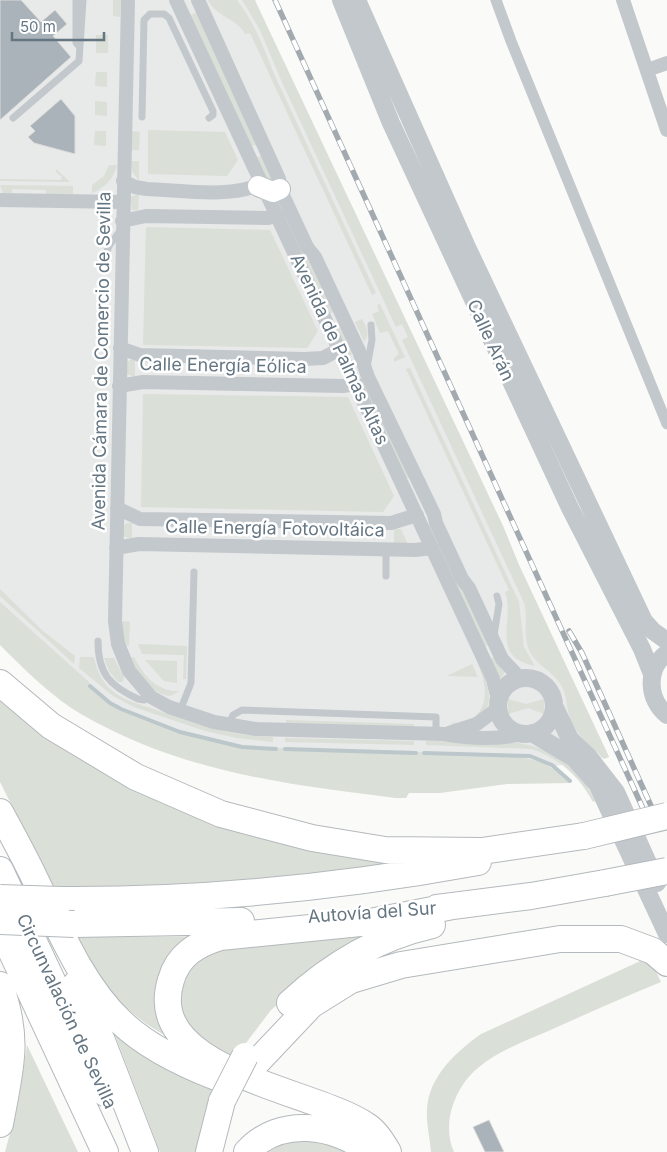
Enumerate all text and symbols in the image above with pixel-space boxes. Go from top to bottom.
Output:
scale bar [12,10,105,42]
text: 50 m [20,17,56,36]
street label: Avenida Cámara de Comercio de Sevilla [88,191,114,531]
street label: Avenida de Palmas Altas [286,250,394,448]
street label: Calle Arán [463,296,519,384]
street label: Calle Energía Eólica [139,353,307,377]
street label: Calle Energía Fotovoltáica [165,516,385,540]
street label: Autovía del Sur [307,897,437,927]
street label: Circunvalación de Sevilla [13,910,121,1112]

